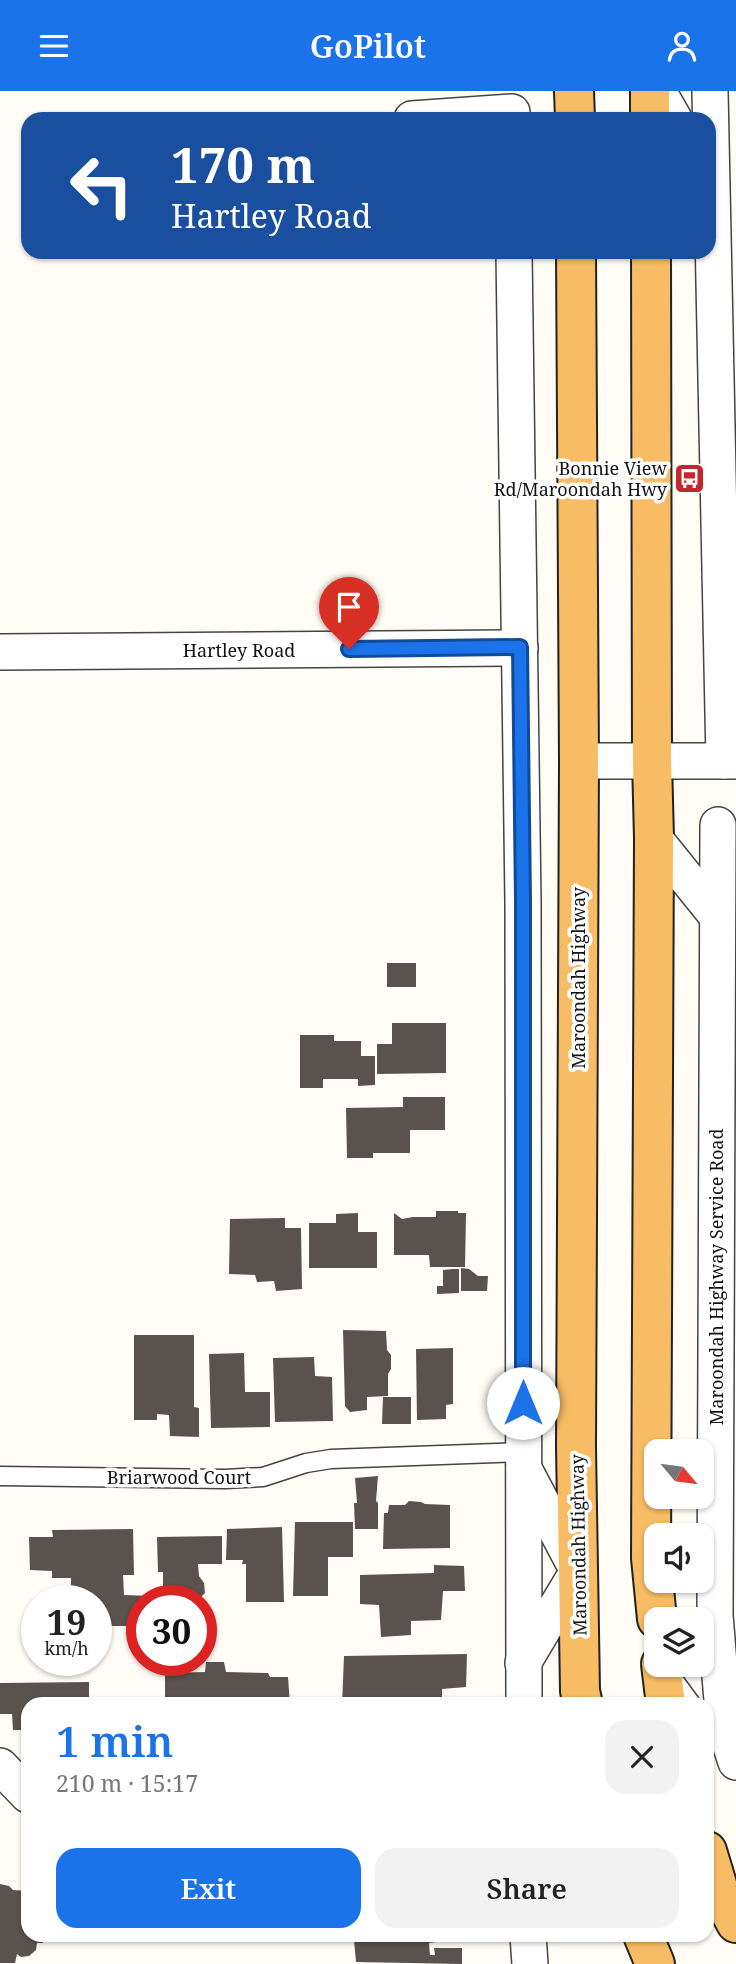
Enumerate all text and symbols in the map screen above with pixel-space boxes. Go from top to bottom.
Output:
text: GoPilot [310,24,426,67]
icon: menu [35,27,73,65]
icon: person [663,27,701,65]
text: 170 m [171,131,315,197]
icon: left [56,140,147,231]
text: Hartley Road [171,194,371,237]
place label: Bonnie View Rd/Maroondah Hwy [494,456,668,501]
bus stop icon: Bonnie View Rd/Maroondah Hwy [673,461,707,495]
pin [319,577,379,649]
icon: arrive [330,588,368,626]
street label: Hartley Road [183,638,295,662]
street label: Maroondah Highway [566,886,590,1069]
street label: Maroondah Highway Service Road [704,1128,728,1426]
position arrow [486,1366,560,1440]
north arrow [644,1439,714,1509]
map controls [644,1439,714,1677]
street label: Maroondah Highway [564,1453,592,1636]
street label: Briarwood Court [107,1465,251,1489]
button: sound [644,1523,714,1593]
speed limit sign: 30 [126,1585,217,1676]
text: 19 [47,1598,86,1645]
button: layers [644,1607,714,1677]
text: km/h [44,1636,89,1660]
text: 1 min [56,1712,173,1769]
button: close [605,1720,679,1794]
text: 210 m · 15:17 [56,1767,198,1799]
button: Exit [56,1848,361,1928]
button: Share [375,1848,679,1928]

